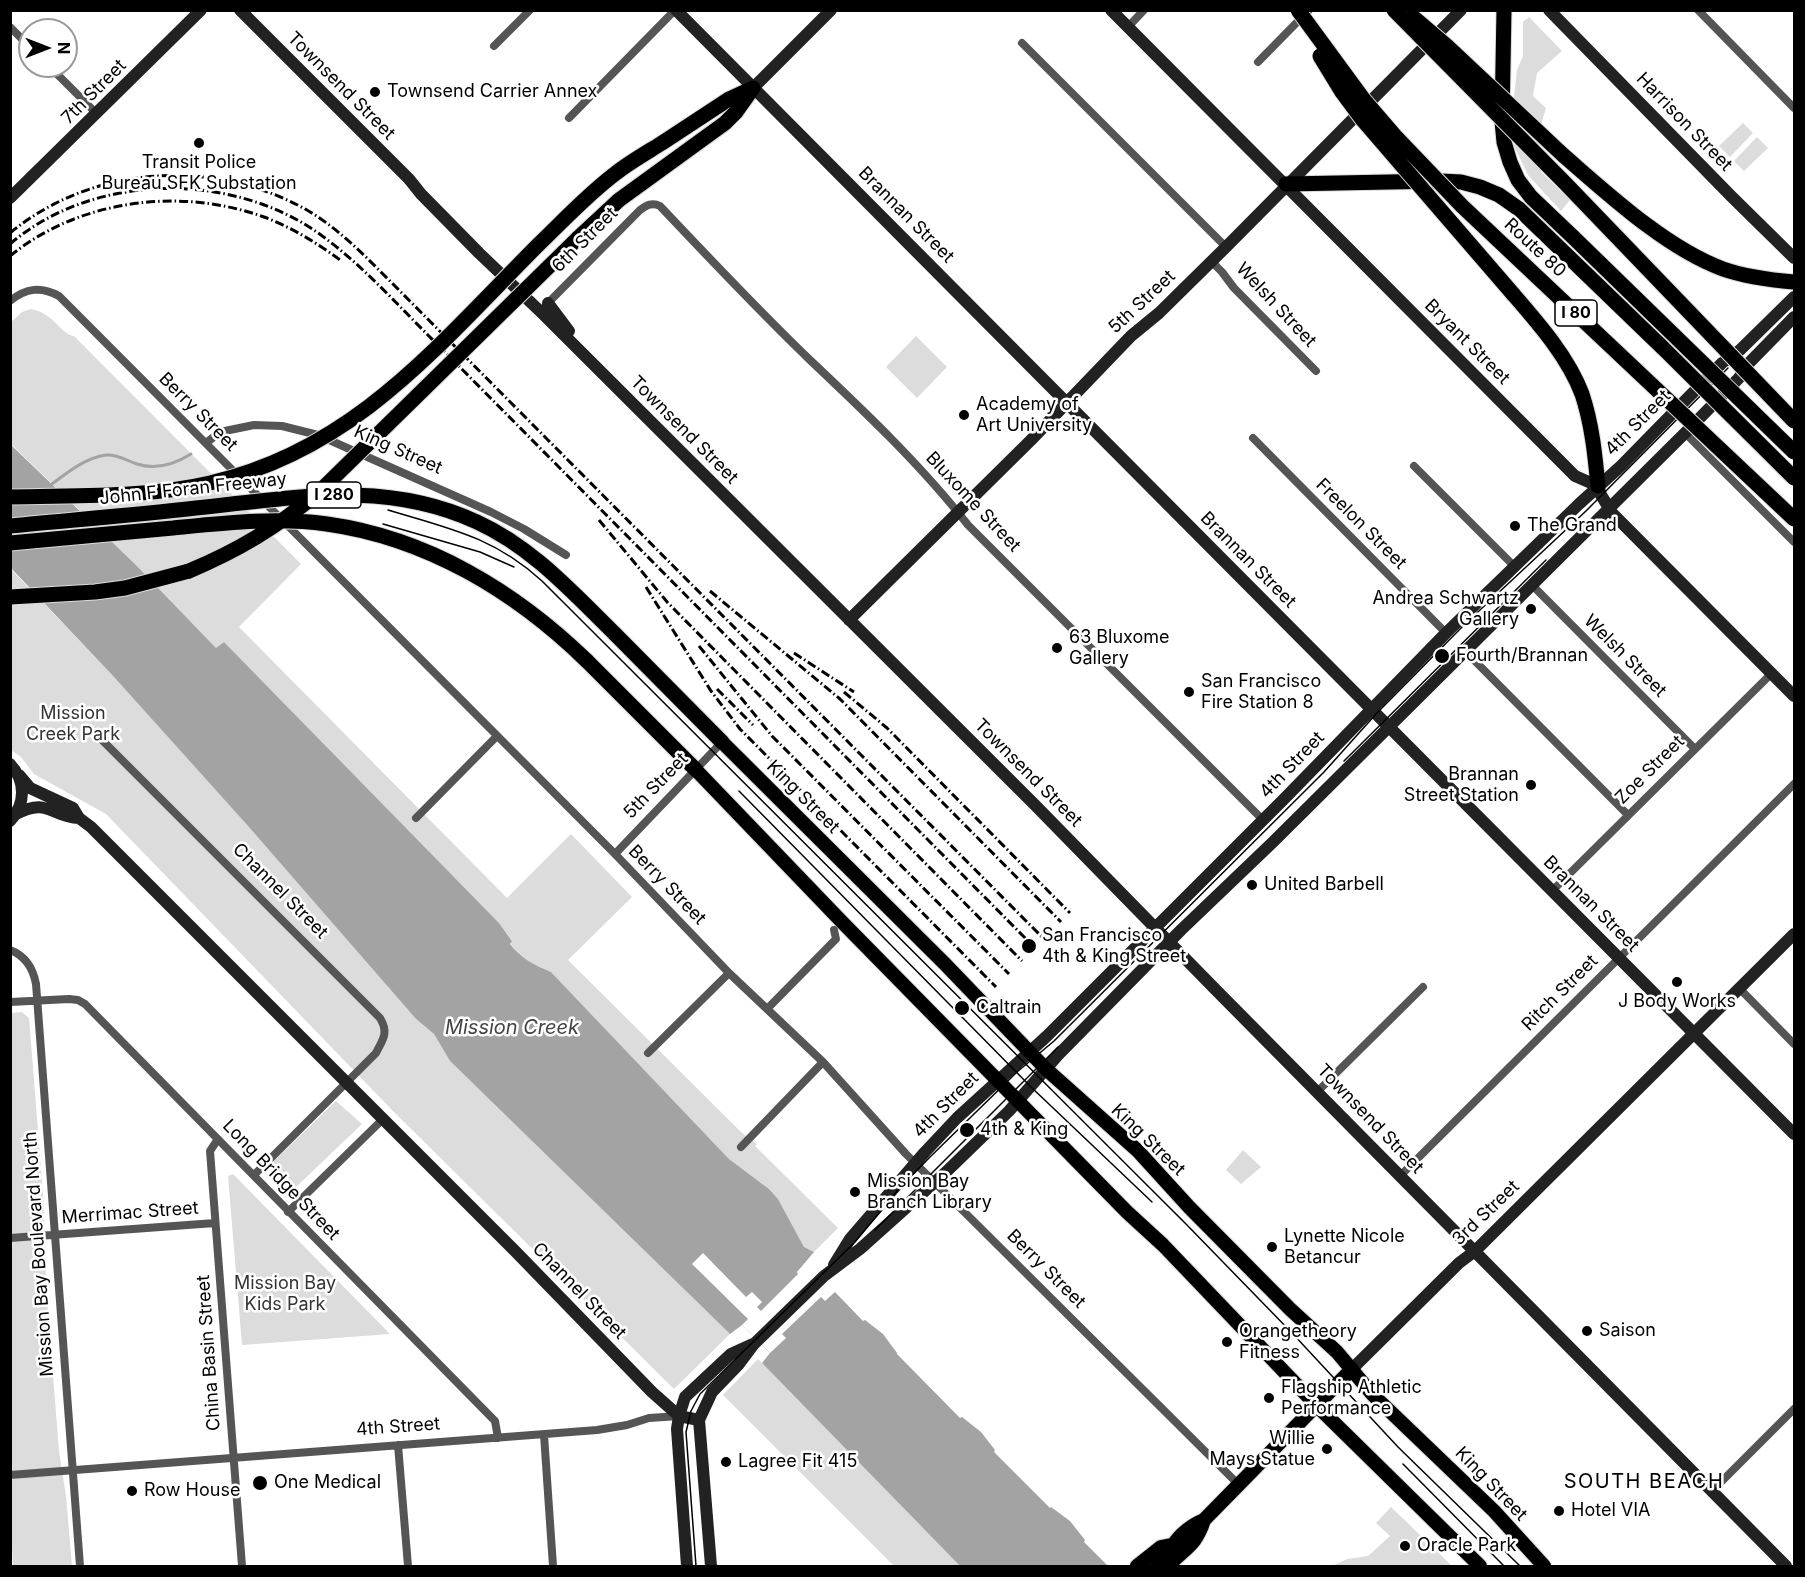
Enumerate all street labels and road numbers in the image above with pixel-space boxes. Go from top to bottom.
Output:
street label: Townsend Street [283,28,399,144]
street label: 7th Street [57,55,131,129]
street label: Harrison Street [1632,68,1736,176]
street label: Brannan Street [854,163,958,267]
street label: 6th Street [548,203,622,277]
street label: Route 80 [1500,214,1570,282]
street label: Welsh Street [1231,258,1321,352]
street label: 5th Street [1104,266,1180,338]
street label: Bryant Street [1420,295,1514,389]
road number: I 80 [1555,300,1597,326]
street label: Berry Street [154,368,242,456]
street label: Townsend Street [626,372,742,488]
street label: 4th Street [1601,386,1675,460]
street label: King Street [351,421,445,479]
street label: Bluxome Street [921,447,1025,557]
street label: John F Foran Freeway [98,468,288,510]
street label: Freelon Street [1311,474,1411,574]
road number: I 280 [307,482,361,508]
street label: Brannan Street [1196,508,1300,612]
street label: Welsh Street [1579,610,1671,702]
street label: Townsend Street [970,715,1086,831]
street label: 4th Street [1255,727,1329,803]
street label: Zoe Street [1611,731,1689,809]
street label: 5th Street [619,749,693,823]
street label: King Street [762,756,844,838]
street label: Channel Street [228,839,332,943]
street label: Berry Street [624,841,710,929]
street label: Brannan Street [1539,852,1643,956]
street label: Ritch Street [1518,951,1602,1035]
street label: Townsend Street [1312,1060,1428,1178]
street label: 4th Street [909,1068,983,1142]
street label: King Street [1107,1099,1189,1181]
street label: Long Bridge Street [218,1115,344,1245]
street label: Mission Bay Boulevard North [20,1131,58,1377]
street label: 3rd Street [1448,1176,1524,1250]
street label: Merrimac Street [61,1197,199,1229]
street label: Berry Street [1002,1225,1090,1313]
street label: Channel Street [528,1238,630,1344]
street label: China Basin Street [193,1274,225,1432]
street label: 4th Street [355,1413,441,1441]
street label: King Street [1450,1443,1532,1525]

